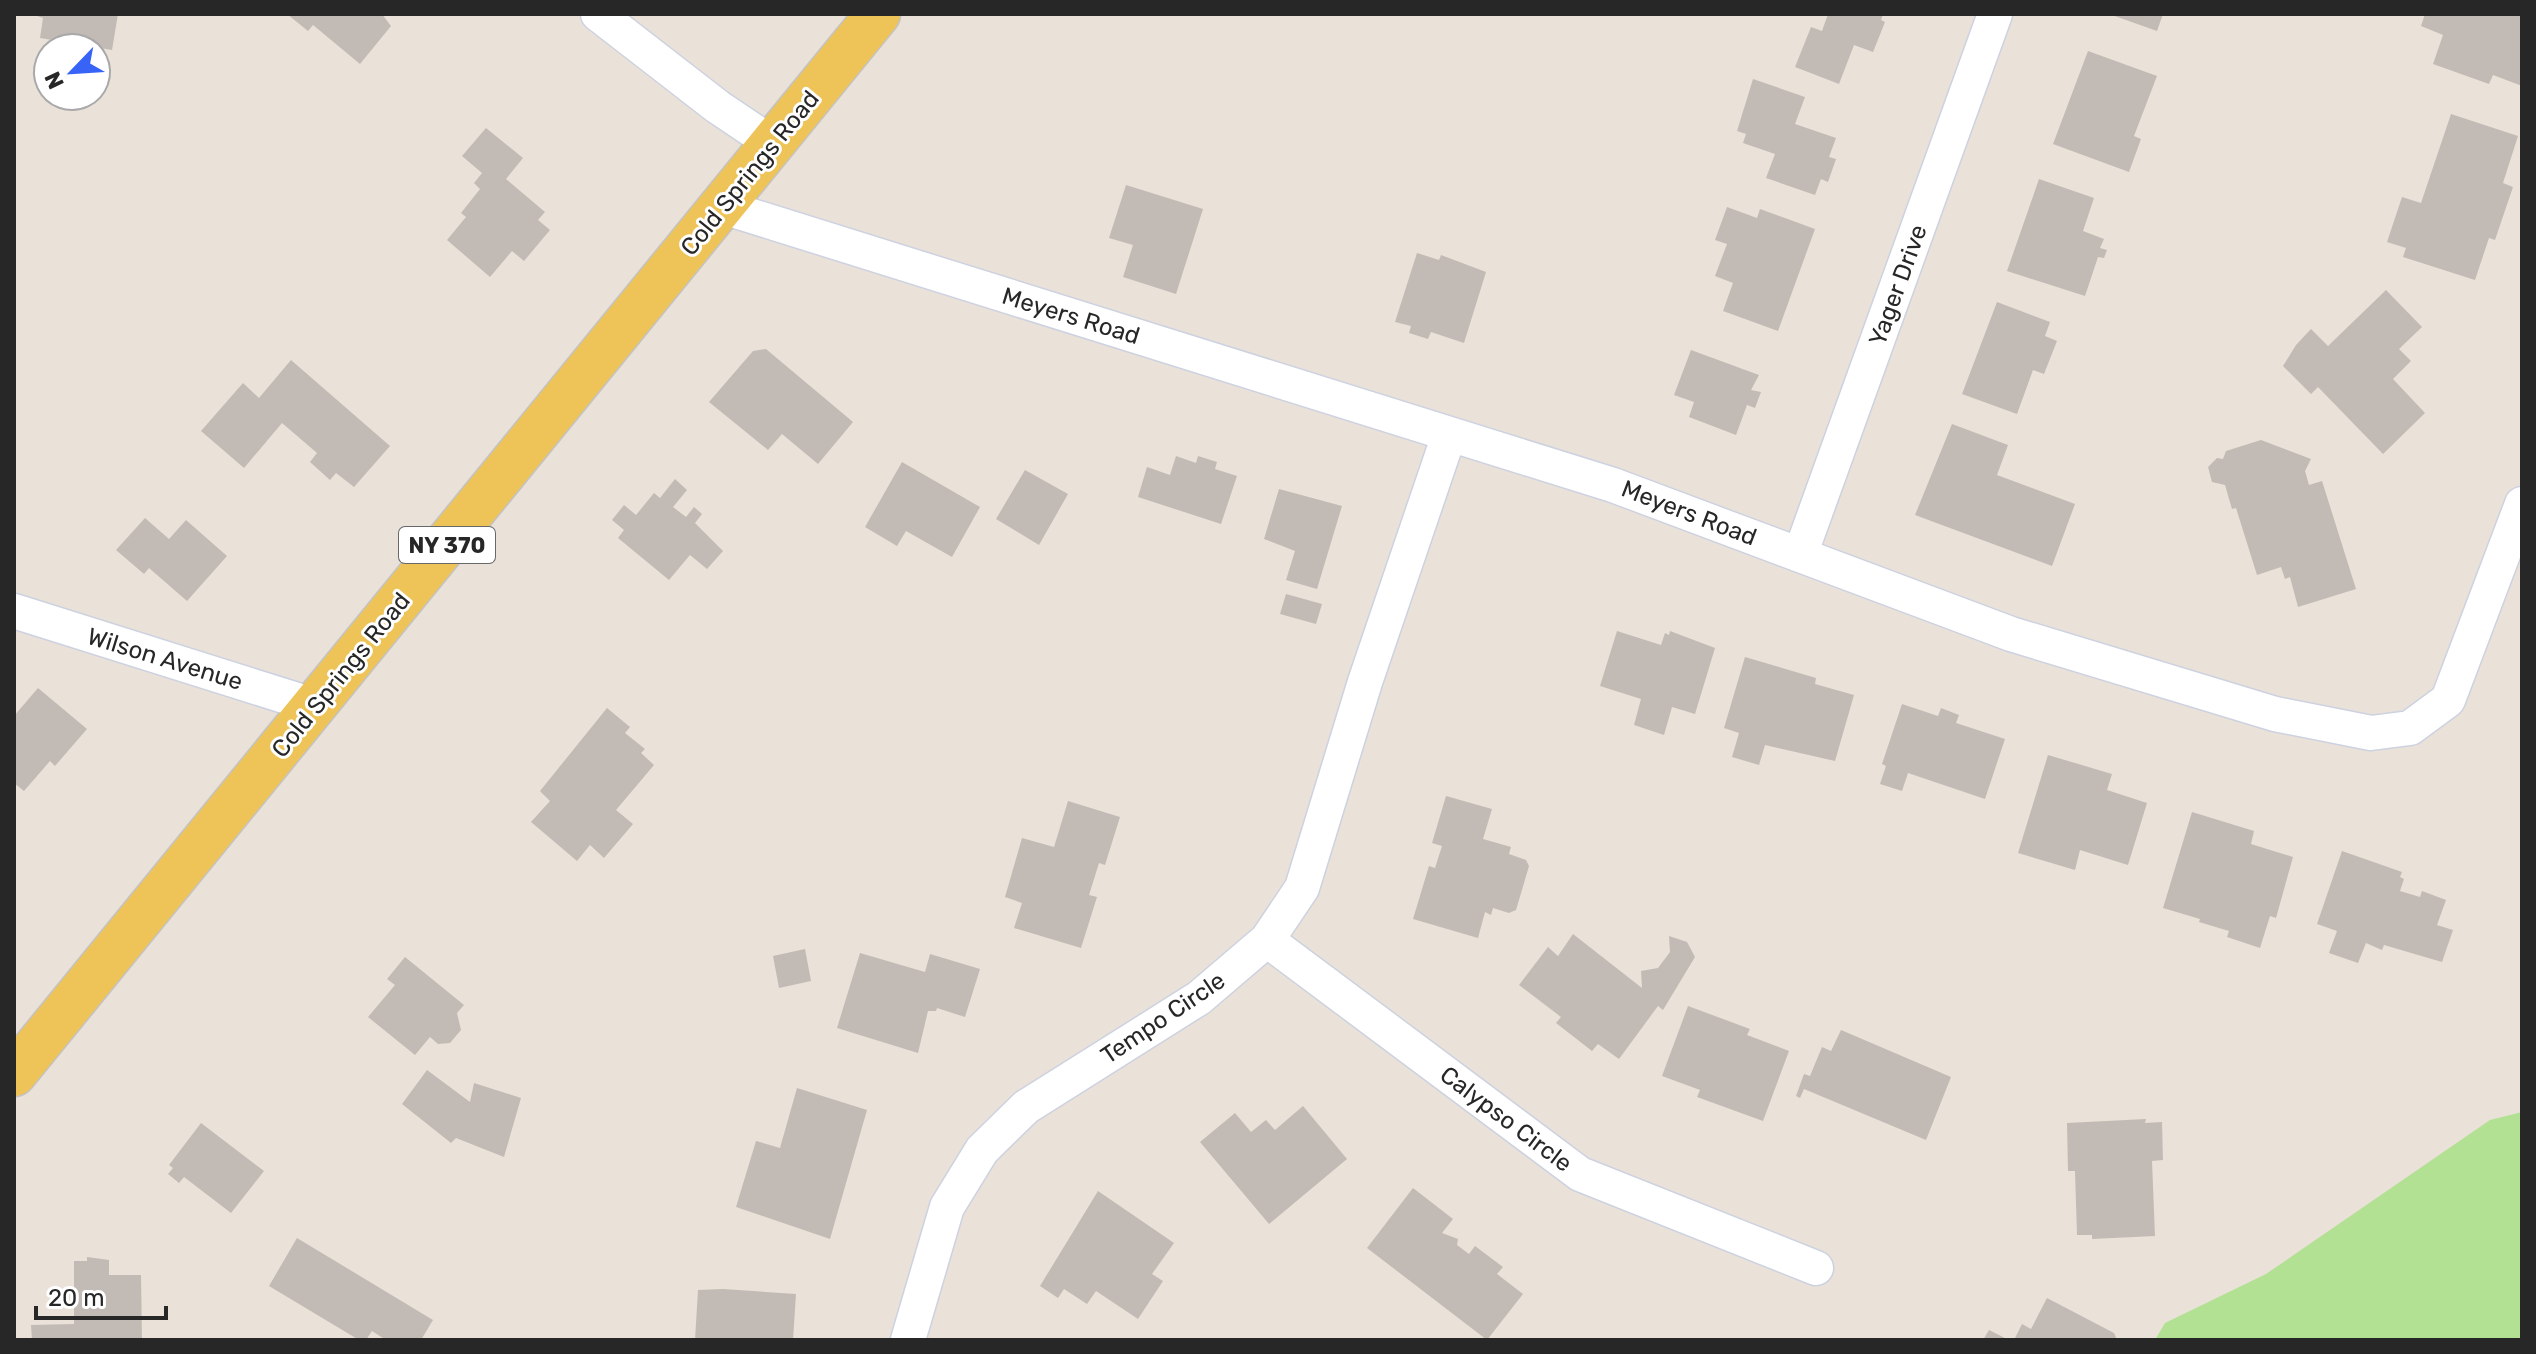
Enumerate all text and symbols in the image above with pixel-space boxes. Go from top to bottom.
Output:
north arrow [32,32,112,112]
text: N [39,67,70,93]
street label: Cold Springs Road [675,85,825,261]
street label: Yager Drive [1863,221,1933,349]
street label: Meyers Road [999,282,1143,350]
street label: Meyers Road [1618,474,1760,552]
road number: NY 370 [399,527,495,563]
street label: Cold Springs Road [266,587,416,763]
street label: Wilson Avenue [84,622,246,696]
street label: Tempo Circle [1096,966,1230,1070]
street label: Calypso Circle [1435,1060,1577,1178]
scale bar [36,1270,166,1320]
text: 20 m [48,1284,105,1312]

